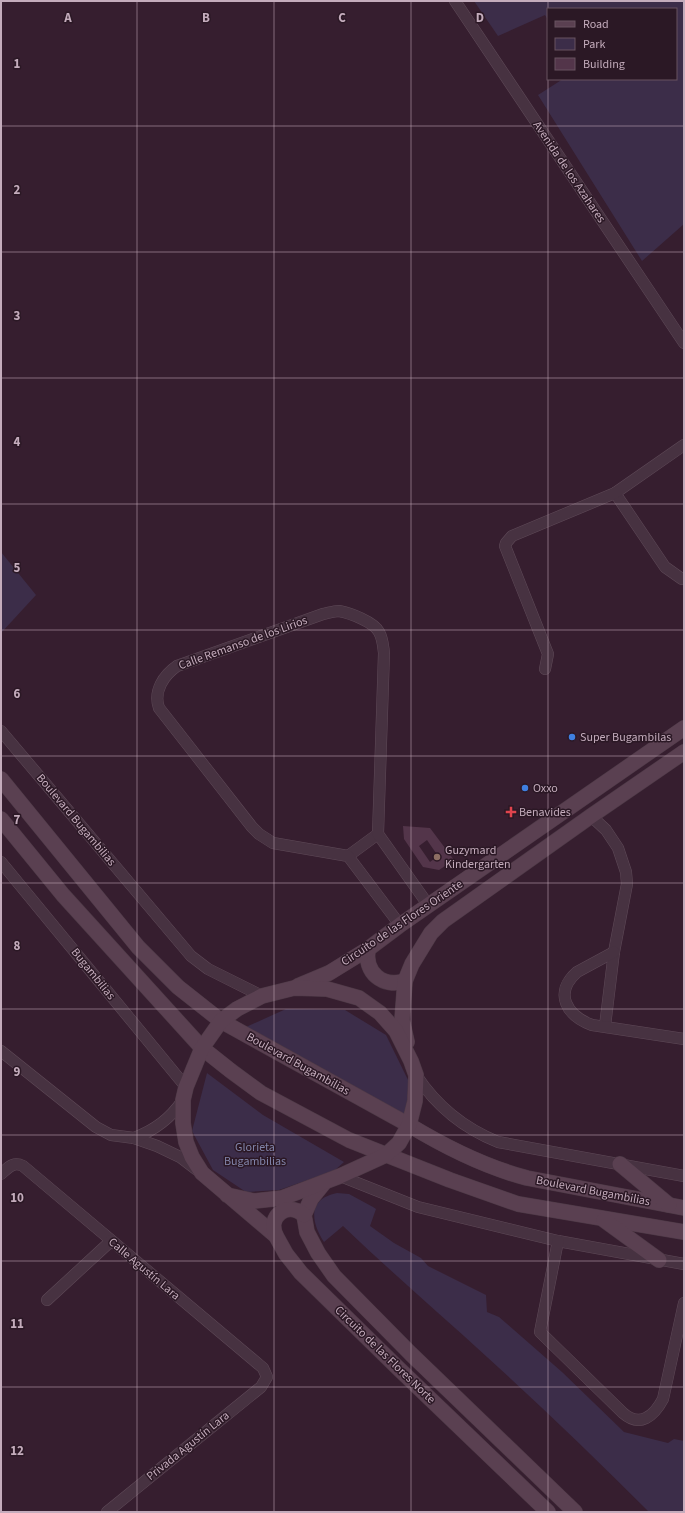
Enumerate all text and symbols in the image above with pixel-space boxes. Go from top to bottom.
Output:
legend [547,8,677,80]
text: A [63,9,72,27]
text: B [202,9,210,27]
text: C [338,9,346,27]
text: D [476,9,484,27]
text: Road [583,16,609,33]
text: Park [583,36,605,53]
text: 1 [14,55,21,73]
text: Building [583,56,625,73]
street label: Avenida de los Azahares [529,118,609,226]
text: 2 [14,181,21,199]
text: 3 [14,307,21,325]
text: 4 [14,433,21,451]
text: 5 [14,559,21,577]
street label: Calle Remanso de los Lirios [176,612,310,674]
text: 6 [14,685,21,703]
place label: Super Bugambilas [580,729,671,746]
marker: Super Bugambilas [567,732,577,742]
street label: Boulevard Bugambilias [32,770,120,870]
place label: Oxxo [533,780,558,797]
marker: Oxxo [520,783,530,793]
place label: Benavides [519,804,571,821]
marker: Benavides [506,807,516,817]
text: 7 [14,811,21,829]
place label: Guzymard Kindergarten [445,842,511,873]
marker: Guzymard Kindergarten [432,852,442,862]
street label: Circuito de las Flores Oriente [338,876,466,970]
text: 8 [14,937,21,955]
street label: Bugambilias [67,945,119,1003]
street label: Boulevard Bugambilias [243,1028,353,1100]
text: 9 [14,1063,21,1081]
park label: Glorieta Bugambilias [224,1139,286,1170]
street label: Boulevard Bugambilias [535,1172,651,1210]
text: 10 [10,1189,24,1207]
street label: Calle Agustín Lara [104,1234,184,1304]
street label: Circuito de las Flores Norte [331,1302,439,1408]
text: 11 [10,1315,24,1333]
street label: Privada Agustín Lara [143,1407,233,1485]
text: 12 [10,1442,24,1460]

